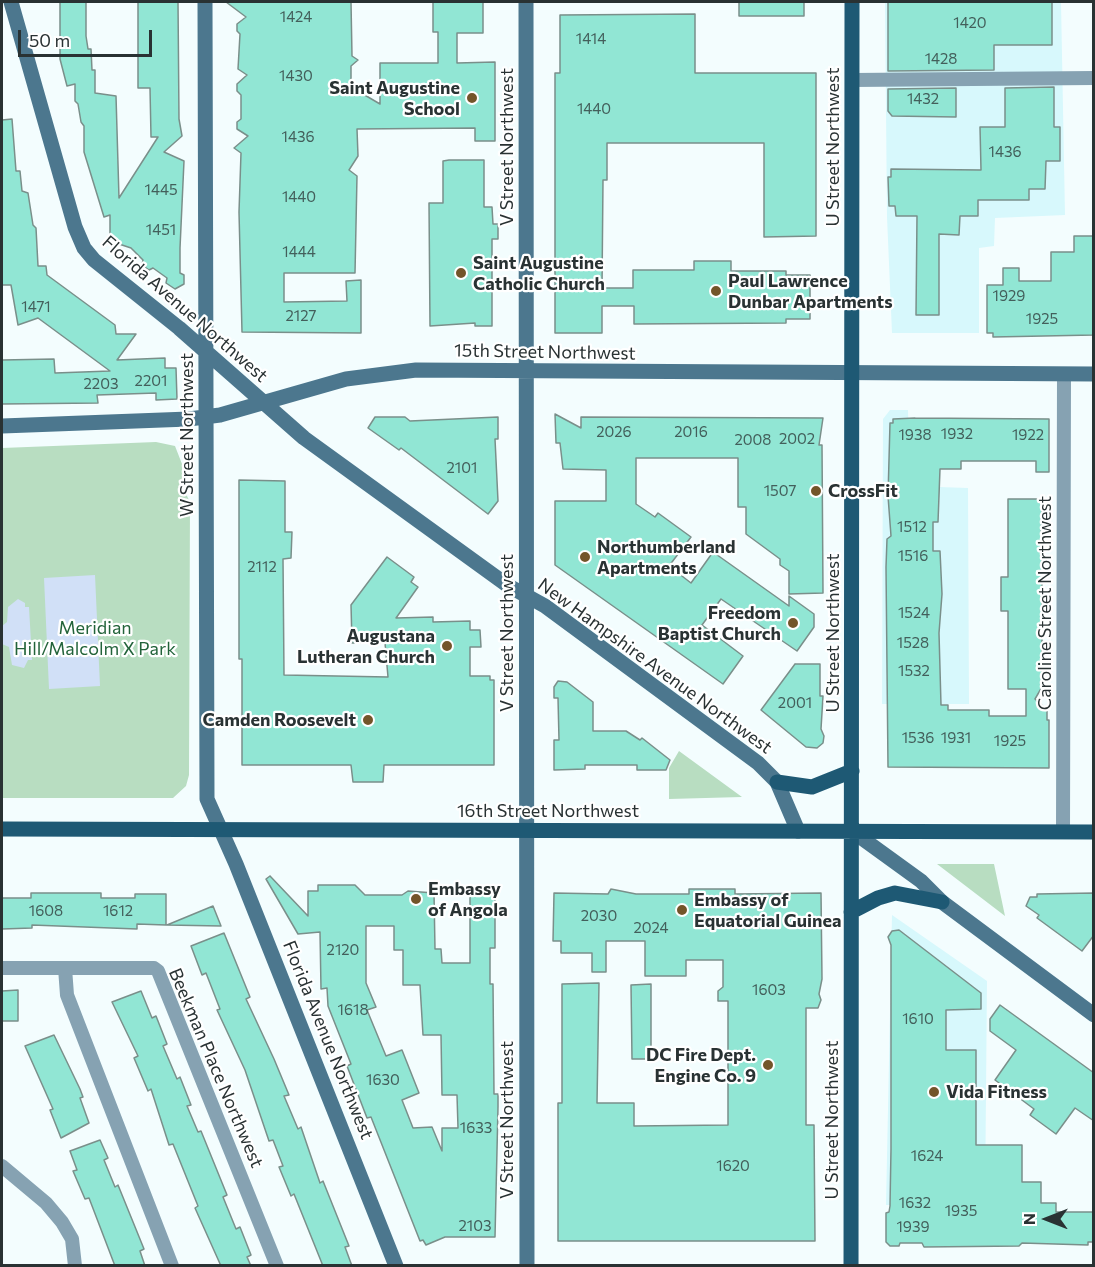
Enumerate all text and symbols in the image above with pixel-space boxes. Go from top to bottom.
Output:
house number: 1424 [280,8,312,26]
house number: 1420 [953,14,987,32]
scale bar [21,18,154,56]
text: 50 m [29,29,70,51]
house number: 1414 [576,30,606,48]
house number: 1428 [925,50,957,68]
house number: 1430 [279,67,313,85]
street label: U Street Northwest [822,67,844,227]
street label: V Street Northwest [496,68,518,226]
place label: Saint Augustine School [329,77,460,119]
house number: 1432 [907,90,939,108]
marker: Saint Augustine School [465,91,479,105]
house number: 1440 [577,100,611,118]
house number: 1436 [281,128,315,146]
house number: 1436 [988,143,1022,161]
house number: 1445 [144,181,178,199]
house number: 1440 [282,188,316,206]
house number: 1451 [146,221,176,239]
street label: Florida Avenue Northwest [98,231,272,387]
house number: 1444 [282,243,316,261]
place label: Saint Augustine Catholic Church [473,252,605,294]
marker: Saint Augustine Catholic Church [454,266,468,280]
place label: Paul Lawrence Dunbar Apartments [728,270,893,312]
marker: Paul Lawrence Dunbar Apartments [709,284,723,298]
house number: 1929 [993,287,1025,305]
house number: 1471 [21,298,51,316]
house number: 2127 [286,307,316,325]
house number: 1925 [1026,310,1058,328]
street label: 15th Street Northwest [454,340,636,364]
street label: W Street Northwest [176,353,198,517]
house number: 2201 [135,372,167,390]
house number: 2203 [84,375,118,393]
house number: 2026 [596,423,632,441]
house number: 2016 [674,423,708,441]
house number: 1932 [941,425,973,443]
house number: 1938 [898,426,932,444]
house number: 1922 [1012,426,1044,444]
house number: 2002 [779,430,815,448]
house number: 2008 [735,431,771,449]
house number: 2101 [447,459,477,477]
place label: CrossFit [828,480,898,502]
house number: 1507 [764,482,796,500]
marker: CrossFit [809,484,823,498]
street label: Caroline Street Northwest [1034,496,1056,710]
house number: 1512 [897,518,927,536]
place label: Northumberland Apartments [597,536,736,578]
house number: 1516 [898,547,928,565]
marker: Northumberland Apartments [578,550,592,564]
street label: U Street Northwest [822,553,844,713]
street label: V Street Northwest [496,554,518,712]
house number: 2112 [247,558,277,576]
street label: New Hampshire Avenue Northwest [534,574,776,758]
place label: Freedom Baptist Church [658,602,781,644]
house number: 1524 [898,604,930,622]
marker: Freedom Baptist Church [786,616,800,630]
park label: Meridian Hill/Malcolm X Park [14,617,176,660]
place label: Augustana Lutheran Church [297,625,435,668]
house number: 1528 [897,634,929,652]
marker: Augustana Lutheran Church [440,639,454,653]
house number: 1532 [898,662,930,680]
house number: 2001 [778,694,812,712]
place label: Camden Roosevelt [203,709,356,731]
marker: Camden Roosevelt [361,713,375,727]
house number: 1536 [902,729,934,747]
house number: 1931 [941,729,971,747]
house number: 1925 [994,732,1026,750]
street label: 16th Street Northwest [457,800,639,822]
place label: Embassy of Angola [428,878,508,920]
place label: Embassy of Equatorial Guinea [694,889,841,932]
marker: Embassy of Angola [409,892,423,906]
house number: 1608 [29,902,63,920]
house number: 1612 [103,902,133,920]
marker: Embassy of Equatorial Guinea [675,903,689,917]
house number: 2030 [581,907,617,925]
house number: 2024 [633,919,669,937]
street label: Florida Avenue Northwest [278,938,378,1142]
house number: 2120 [327,941,359,959]
street label: Beekman Place Northwest [164,965,268,1171]
house number: 1603 [752,981,786,999]
house number: 1618 [337,1001,369,1019]
house number: 1610 [902,1010,934,1028]
street label: U Street Northwest [821,1040,843,1200]
street label: V Street Northwest [496,1041,518,1199]
place label: DC Fire Dept. Engine Co. 9 [646,1044,756,1086]
marker: DC Fire Dept. Engine Co. 9 [761,1058,775,1072]
house number: 1630 [366,1071,400,1089]
place label: Vida Fitness [946,1081,1047,1103]
marker: Vida Fitness [927,1085,941,1099]
house number: 1633 [460,1119,492,1137]
house number: 1624 [911,1147,943,1165]
house number: 1620 [716,1157,750,1175]
north arrow [1017,1189,1077,1249]
house number: 1632 [899,1194,931,1212]
house number: 1935 [945,1202,977,1220]
text: N [1019,1213,1038,1225]
house number: 2103 [458,1217,492,1235]
house number: 1939 [896,1218,930,1236]

